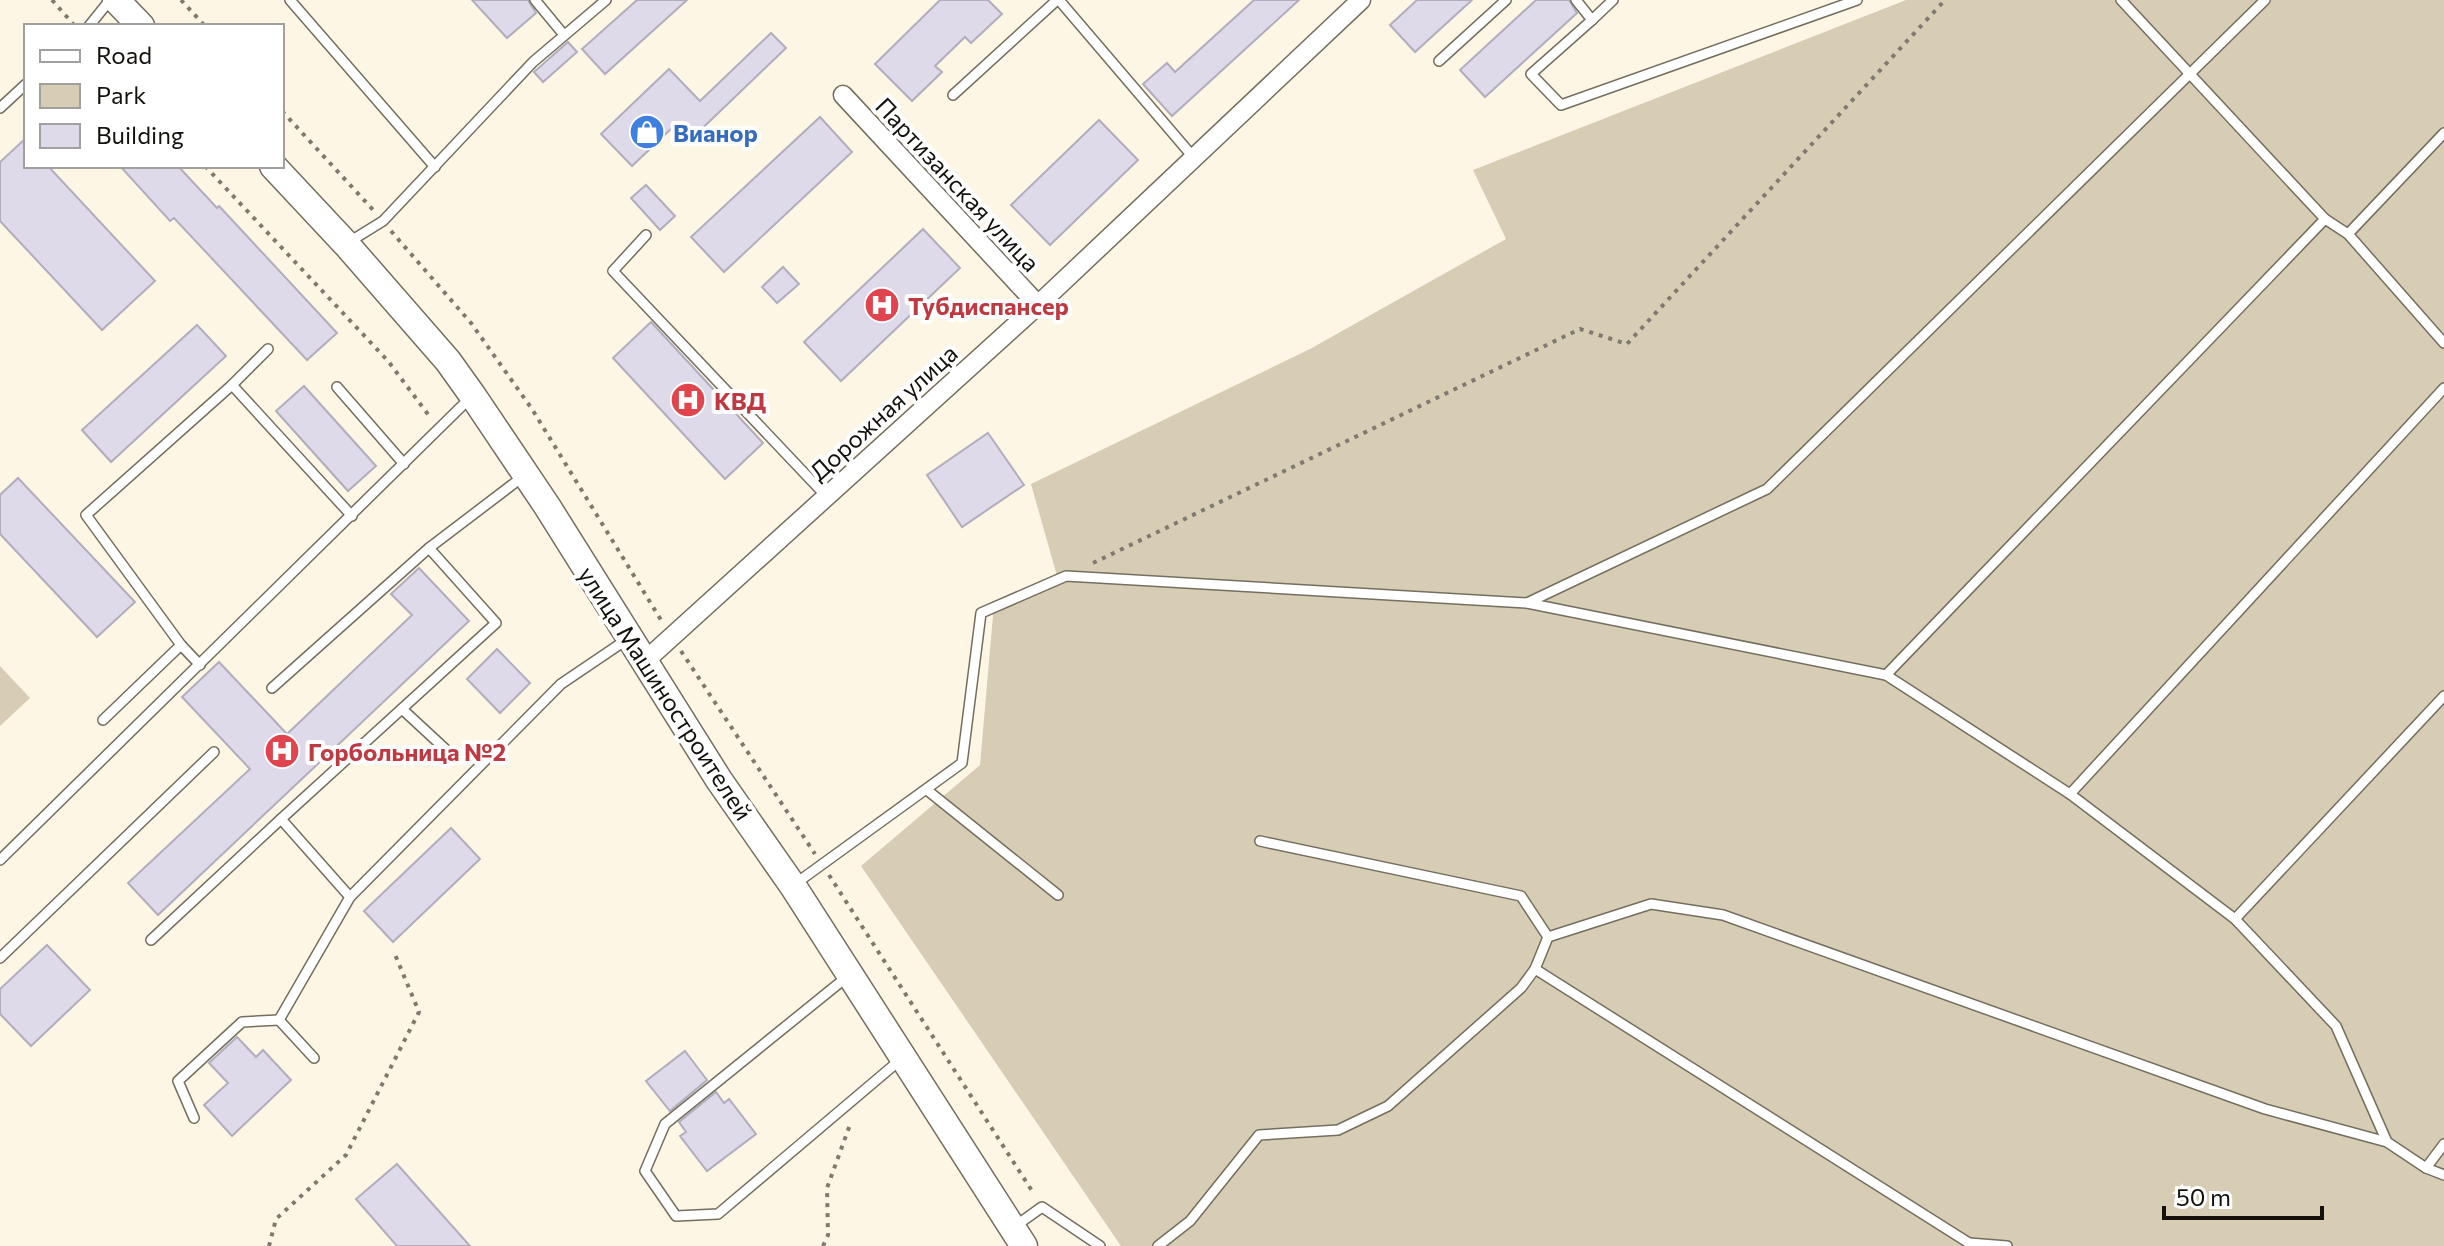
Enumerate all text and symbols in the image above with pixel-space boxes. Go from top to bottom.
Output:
legend [24,24,284,168]
text: Road [96,40,152,69]
text: Park [96,80,146,109]
street label: Партизанская улица [870,91,1046,277]
shop icon: Вианор [628,113,666,151]
place label: Вианор [673,118,758,147]
text: Building [96,120,184,149]
hospital icon: Тубдиспансер [863,286,901,324]
place label: Тубдиспансер [908,291,1069,320]
street label: Дорожная улица [803,338,963,486]
hospital icon: КВД [669,381,707,419]
place label: КВД [714,386,766,415]
street label: улица Машиностроителей [573,561,759,825]
hospital icon: Горбольница №2 [263,732,301,770]
place label: Горбольница №2 [308,737,506,766]
scale bar [2164,1170,2322,1220]
text: 50 m [2176,1182,2231,1211]

